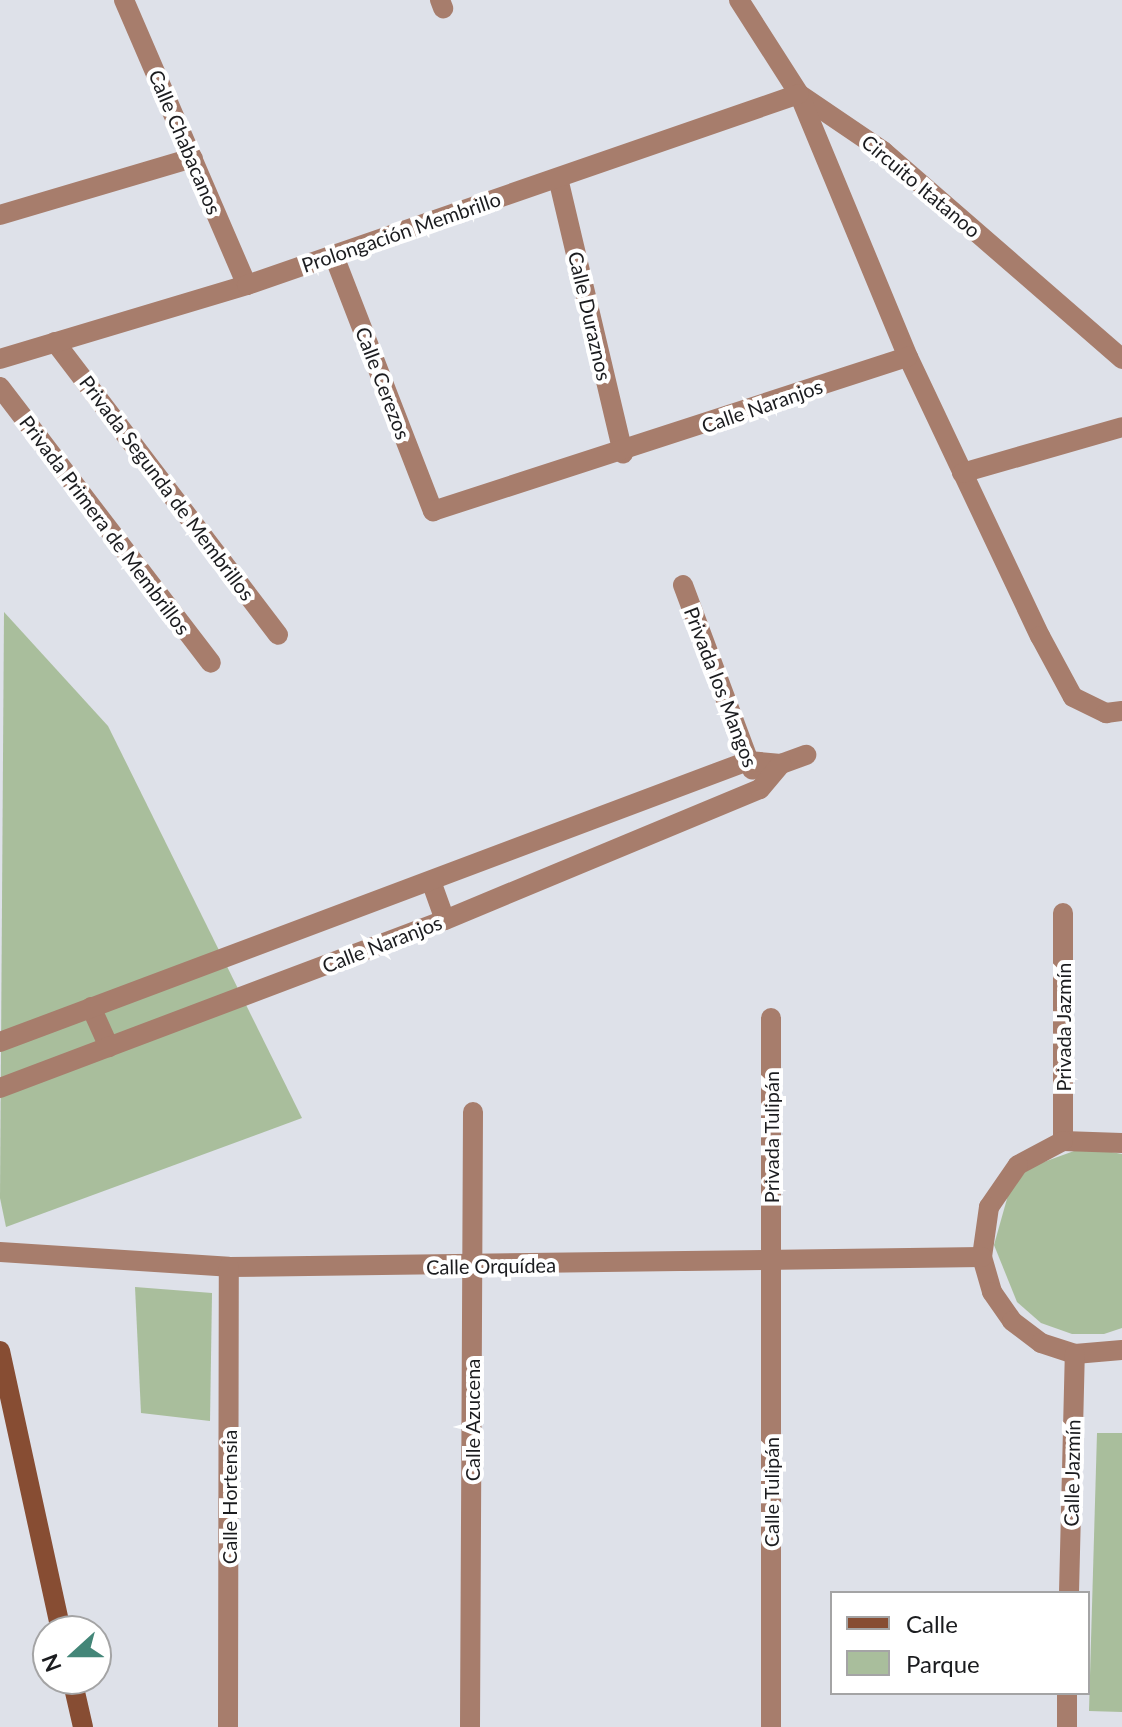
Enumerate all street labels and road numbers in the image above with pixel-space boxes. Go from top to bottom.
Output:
street label: Calle Chabacanos [144,66,226,218]
street label: Circuito Itatanoo [857,129,985,243]
street label: Prolongación Membrillo [298,187,504,277]
street label: Calle Duraznos [563,249,617,383]
street label: Calle Cerezos [351,323,415,443]
street label: Privada Segunda de Membrillos [75,371,259,605]
street label: Calle Naranjos [698,374,826,438]
street label: Privada Primera de Membrillos [15,411,195,639]
street label: Privada los Mangos [679,604,763,770]
street label: Calle Naranjos [319,910,445,978]
street label: Privada Jazmín [1051,962,1075,1092]
street label: Privada Tulipán [759,1071,783,1203]
street label: Calle Orquídea [426,1253,556,1279]
street label: Calle Azucena [460,1358,484,1482]
street label: Calle Jazmín [1059,1419,1085,1527]
street label: Calle Hortensia [217,1430,241,1564]
street label: Calle Tulipán [759,1436,783,1548]

